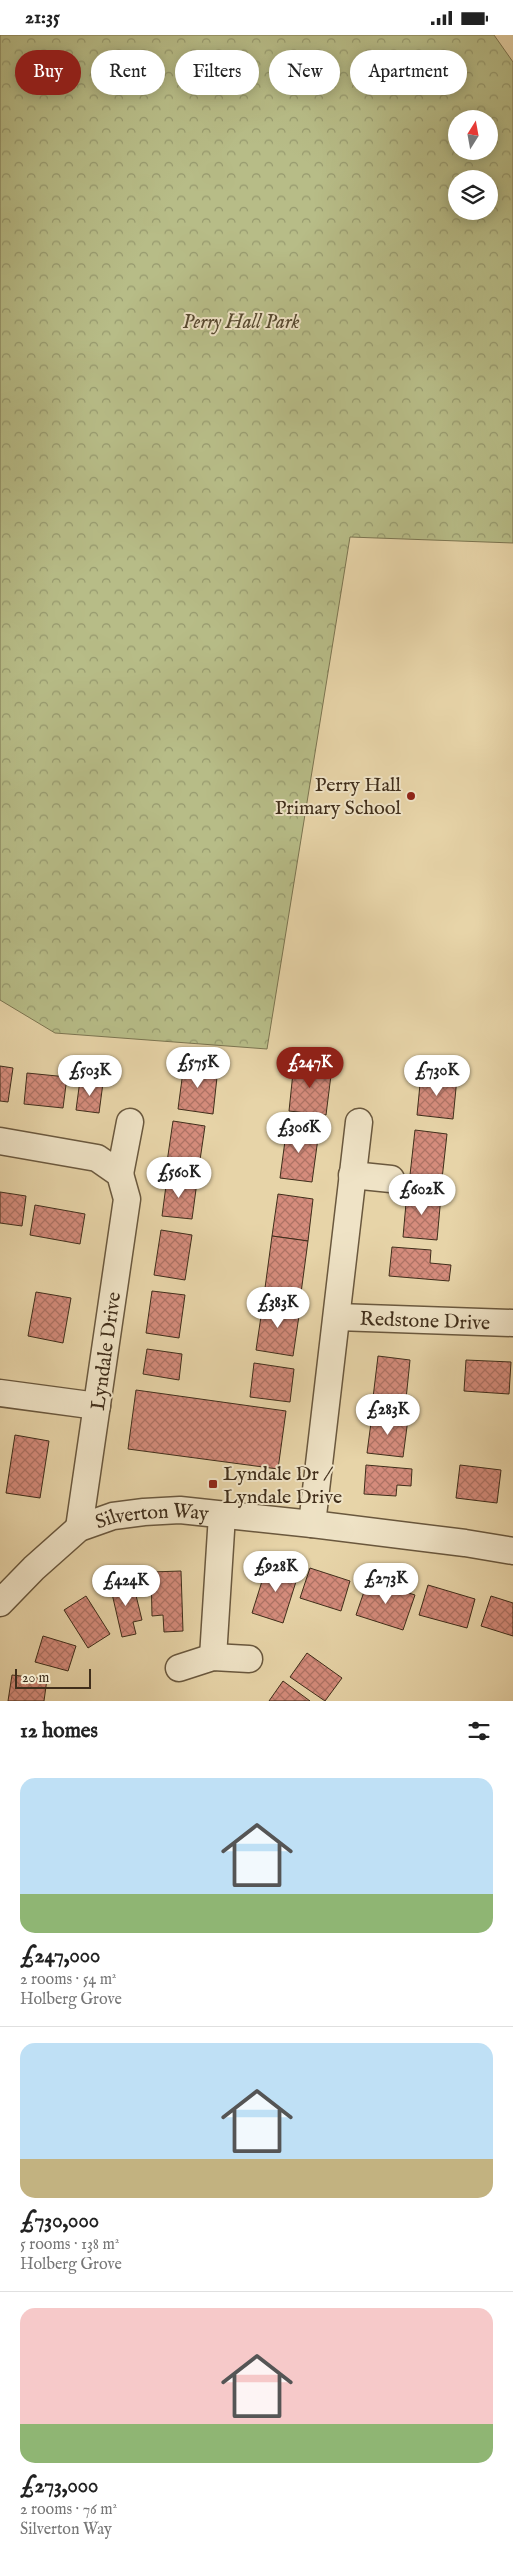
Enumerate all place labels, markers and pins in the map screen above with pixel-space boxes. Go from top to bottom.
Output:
place label: Perry Hall Primary School [275,773,402,821]
marker: Perry Hall Primary School [405,790,417,802]
pin: £575K [163,1047,233,1089]
pin: £247K [275,1047,345,1089]
pin: £503K [55,1055,125,1097]
pin: £730K [402,1055,472,1097]
pin: £306K [264,1111,334,1154]
pin: £560K [144,1157,214,1199]
pin: £602K [387,1173,457,1216]
pin: £383K [243,1287,313,1329]
pin: £283K [353,1393,423,1436]
place label: Lyndale Dr / Lyndale Drive [223,1462,342,1510]
marker: Lyndale Dr / Lyndale Drive [207,1478,219,1490]
pin: £928K [241,1551,311,1593]
pin: £273K [351,1563,421,1605]
pin: £424K [91,1565,161,1607]

